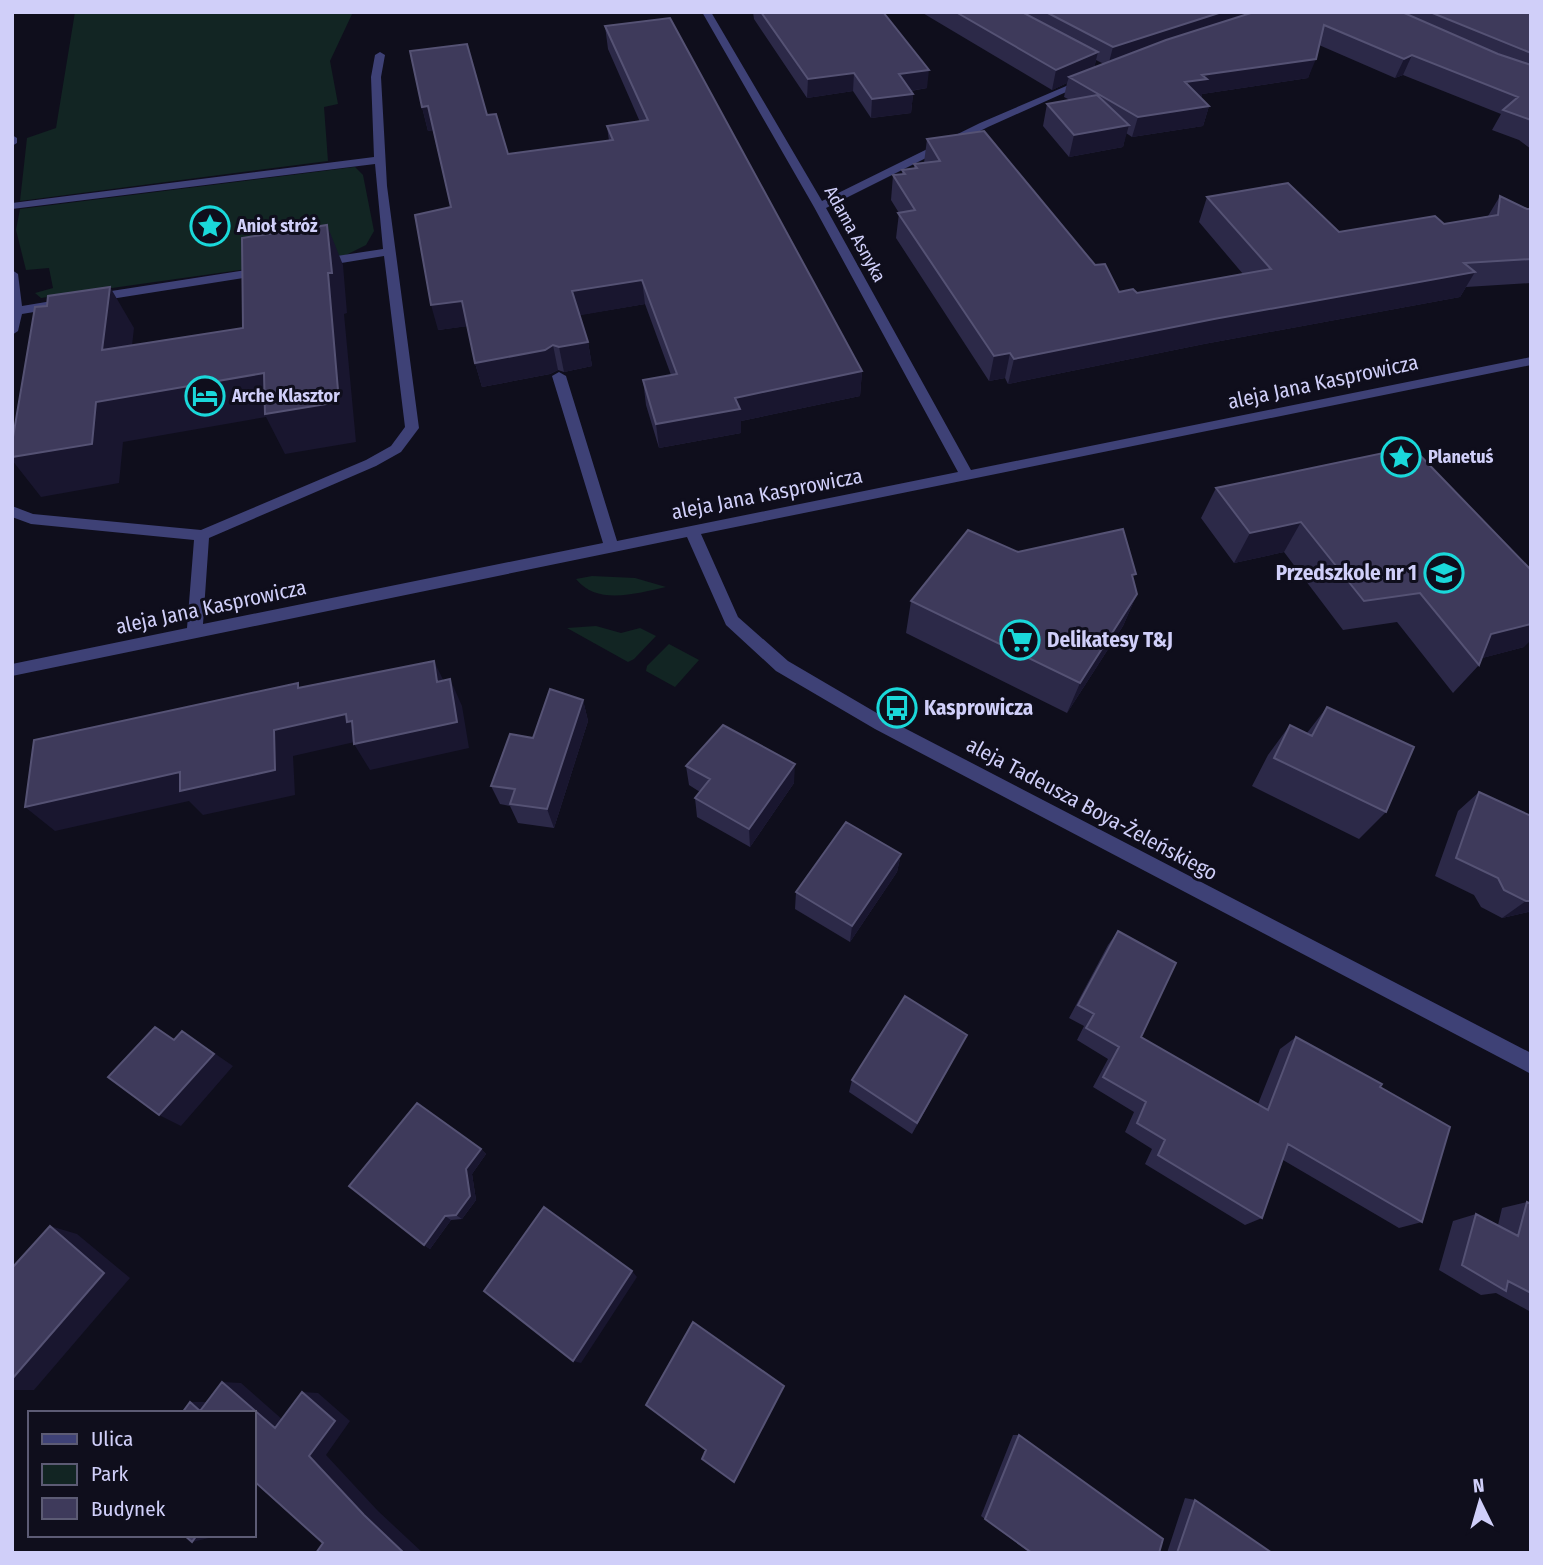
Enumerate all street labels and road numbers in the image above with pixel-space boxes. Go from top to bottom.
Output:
street label: Adama Asnyka [820,182,890,286]
street label: aleja Jana Kasprowicza [1225,349,1421,415]
street label: aleja Jana Kasprowicza [669,463,865,525]
street label: aleja Jana Kasprowicza [113,574,309,640]
street label: aleja Tadeusza Boya-Żeleńskiego [962,732,1222,886]

